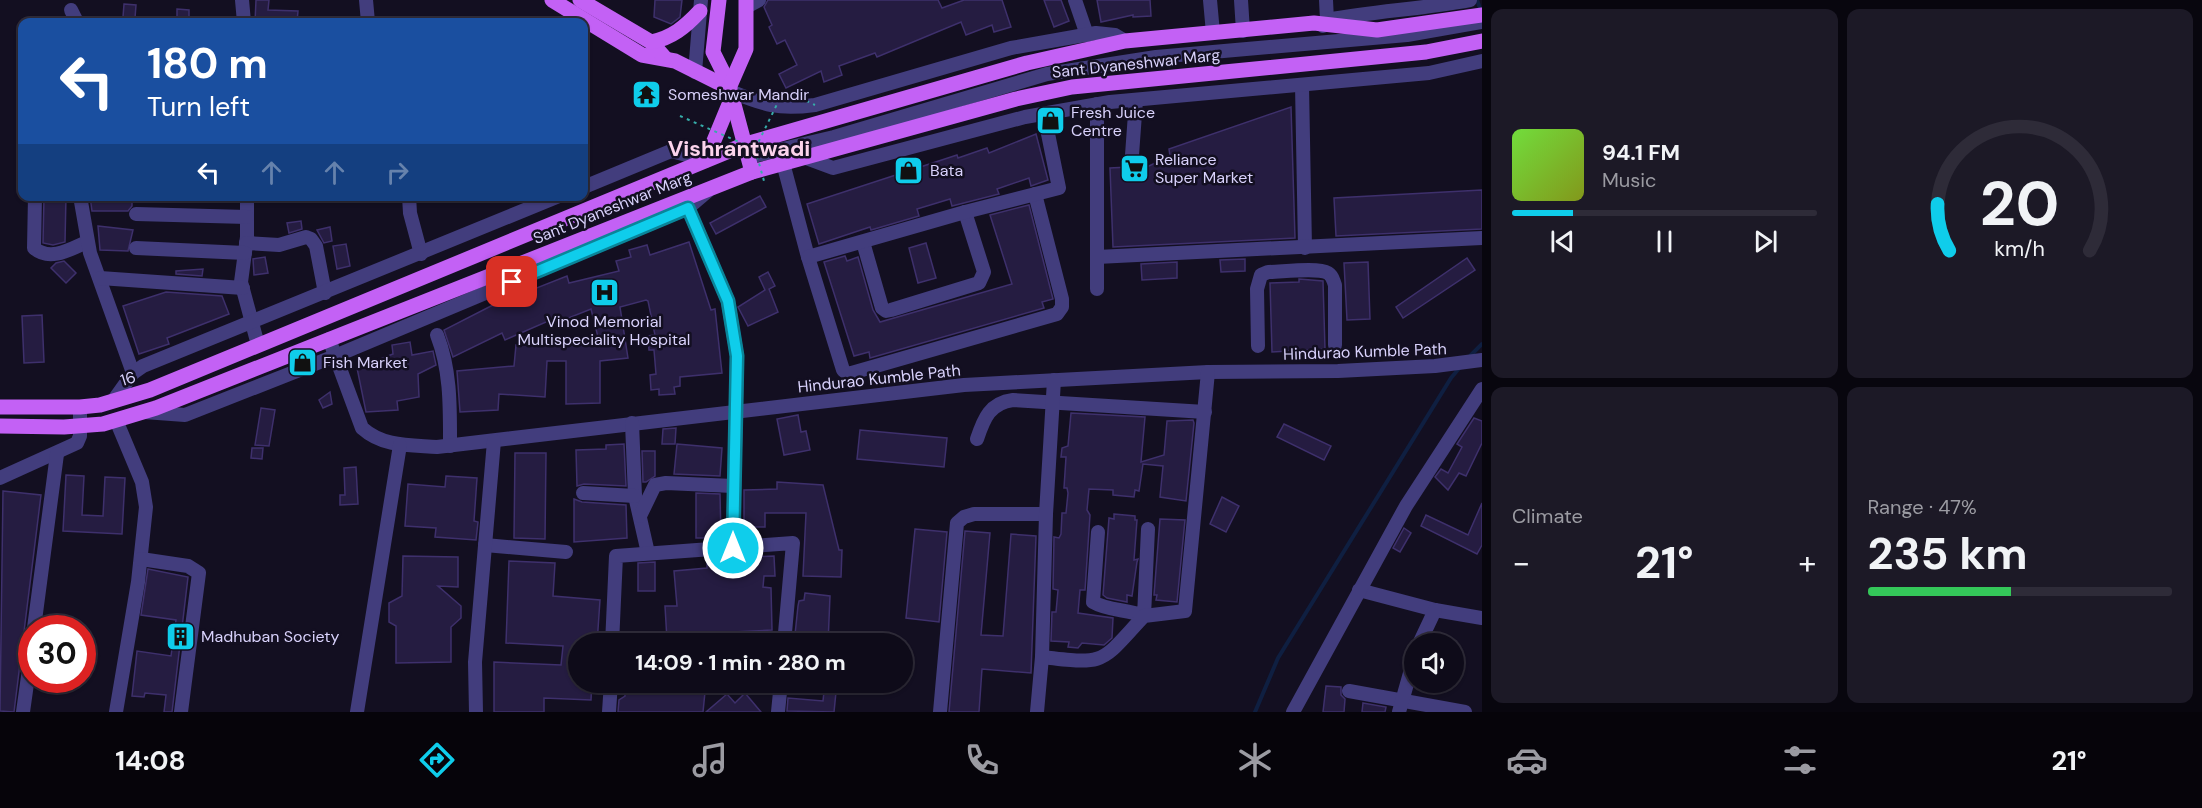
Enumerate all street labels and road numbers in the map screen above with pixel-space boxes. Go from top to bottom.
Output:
street label: Sant Dyaneshwar Marg [1051,44,1221,83]
street label: Sant Dyaneshwar Marg [530,166,694,249]
street label: Hindurao Kumble Path [1283,338,1447,365]
street label: Hindurao Kumble Path [797,359,962,397]
street label: 16 [118,366,138,391]

